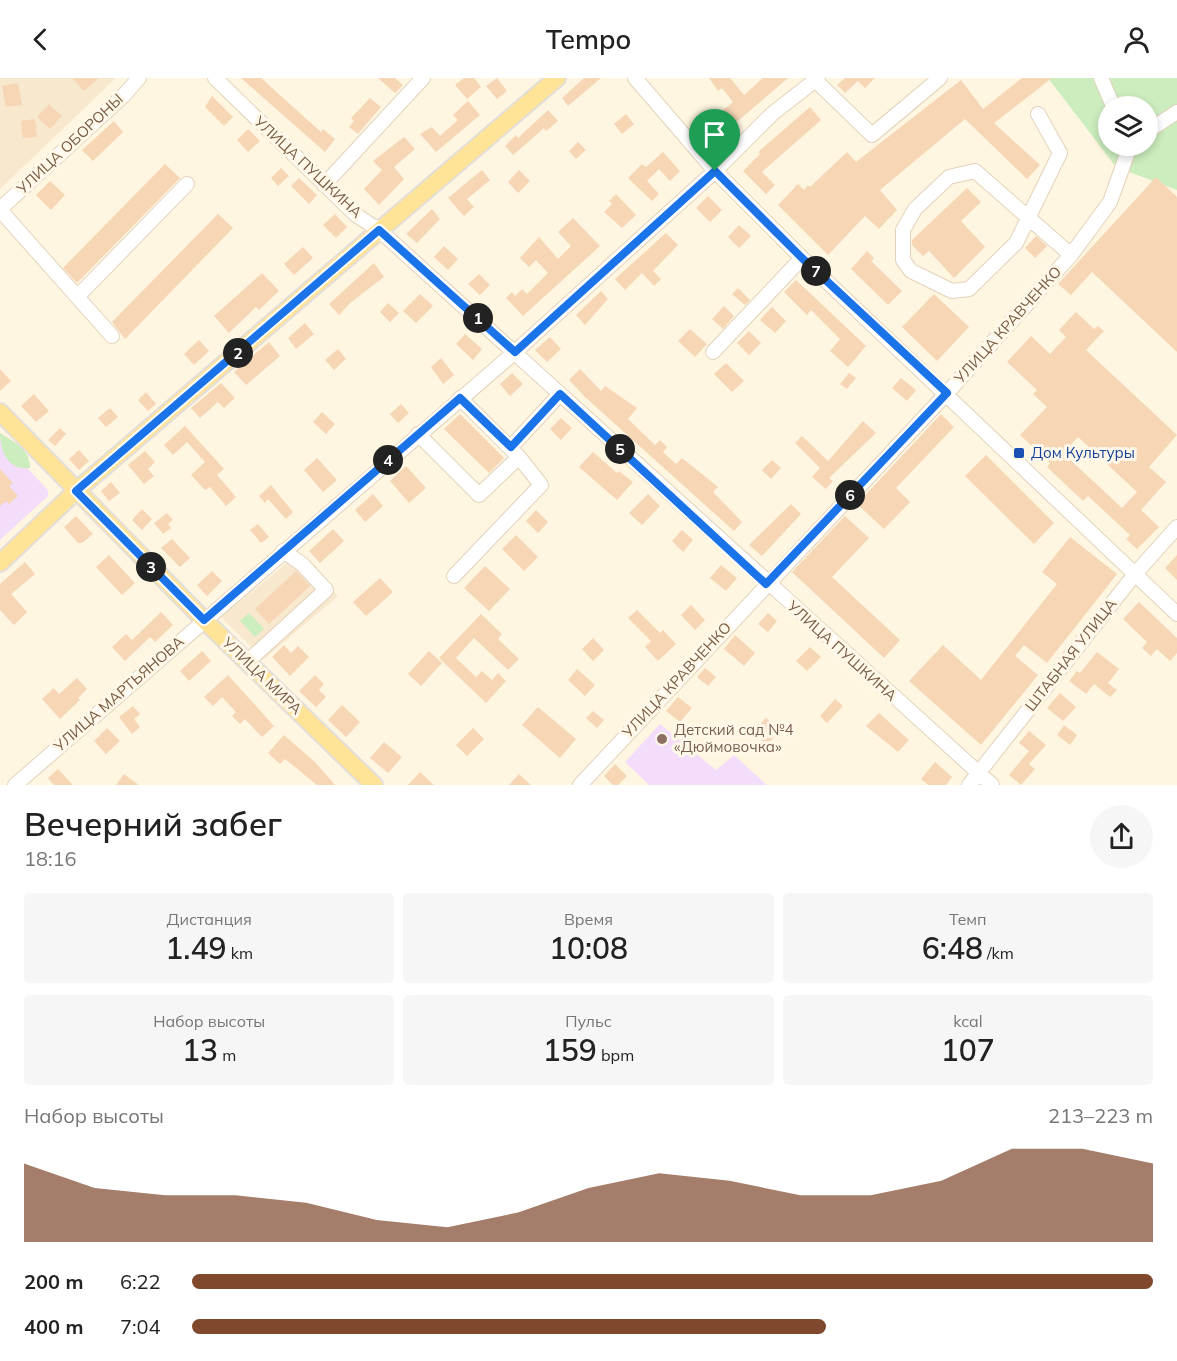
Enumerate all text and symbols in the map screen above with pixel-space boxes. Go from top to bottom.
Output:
text: Tempo [546,22,631,56]
icon: back [24,23,57,56]
icon: person [1120,23,1153,56]
street label: УЛИЦА ОБОРОНЫ [12,89,127,199]
map controls [1098,96,1158,156]
button: layers [1098,96,1158,156]
pin [689,109,740,171]
street label: УЛИЦА ПУШКИНА [250,111,366,222]
icon: arrive [698,118,731,151]
pin: 7 [801,256,831,286]
text: 7 [811,261,821,281]
street label: УЛИЦА КРАВЧЕНКО [949,262,1065,388]
pin: 1 [463,303,493,333]
text: 1 [473,308,483,328]
pin: 2 [223,338,253,368]
text: 2 [233,343,243,363]
pin: 5 [605,434,635,464]
text: 5 [615,439,625,459]
place label: Дом Культуры [1031,443,1135,462]
pin: 4 [373,445,403,475]
marker: Дом Культуры [1012,446,1026,460]
text: 4 [383,450,393,470]
pin: 6 [835,480,865,510]
text: 6 [845,485,855,505]
pin: 3 [136,552,166,582]
text: 3 [146,557,156,577]
street label: ШТАБНАЯ УЛИЦА [1021,595,1120,715]
street label: УЛИЦА ПУШКИНА [783,596,901,705]
street label: УЛИЦА КРАВЧЕНКО [617,618,735,742]
street label: УЛИЦА МАРТЬЯНОВА [49,632,188,756]
street label: УЛИЦА МИРА [218,632,306,718]
place label: Детский сад №4 «Дюймовочка» [674,720,794,756]
marker: Детский сад №4 «Дюймовочка» [655,732,669,746]
text: Вечерний забег [24,803,282,844]
button: share [1090,805,1153,868]
text: 18:16 [24,846,77,871]
text: Дистанция [167,909,252,929]
text: Время [564,909,613,929]
text: Темп [949,909,987,929]
text: 1.49 [165,929,226,967]
text: 10:08 [549,929,628,967]
text: 6:48 [922,929,983,967]
text: km [226,943,253,963]
text: /km [983,943,1014,963]
text: Набор высоты [153,1011,265,1031]
text: Пульс [565,1011,612,1031]
text: kcal [953,1011,982,1031]
text: 13 [182,1031,218,1069]
text: 159 [543,1031,597,1069]
text: 107 [941,1031,995,1069]
text: m [218,1045,236,1065]
text: bpm [597,1045,634,1065]
text: Набор высоты [24,1103,164,1128]
text: 213–223 m [1048,1103,1153,1128]
text: 200 m [24,1269,83,1294]
text: 6:22 [120,1269,161,1294]
text: 400 m [24,1314,83,1339]
text: 7:04 [120,1314,161,1339]

